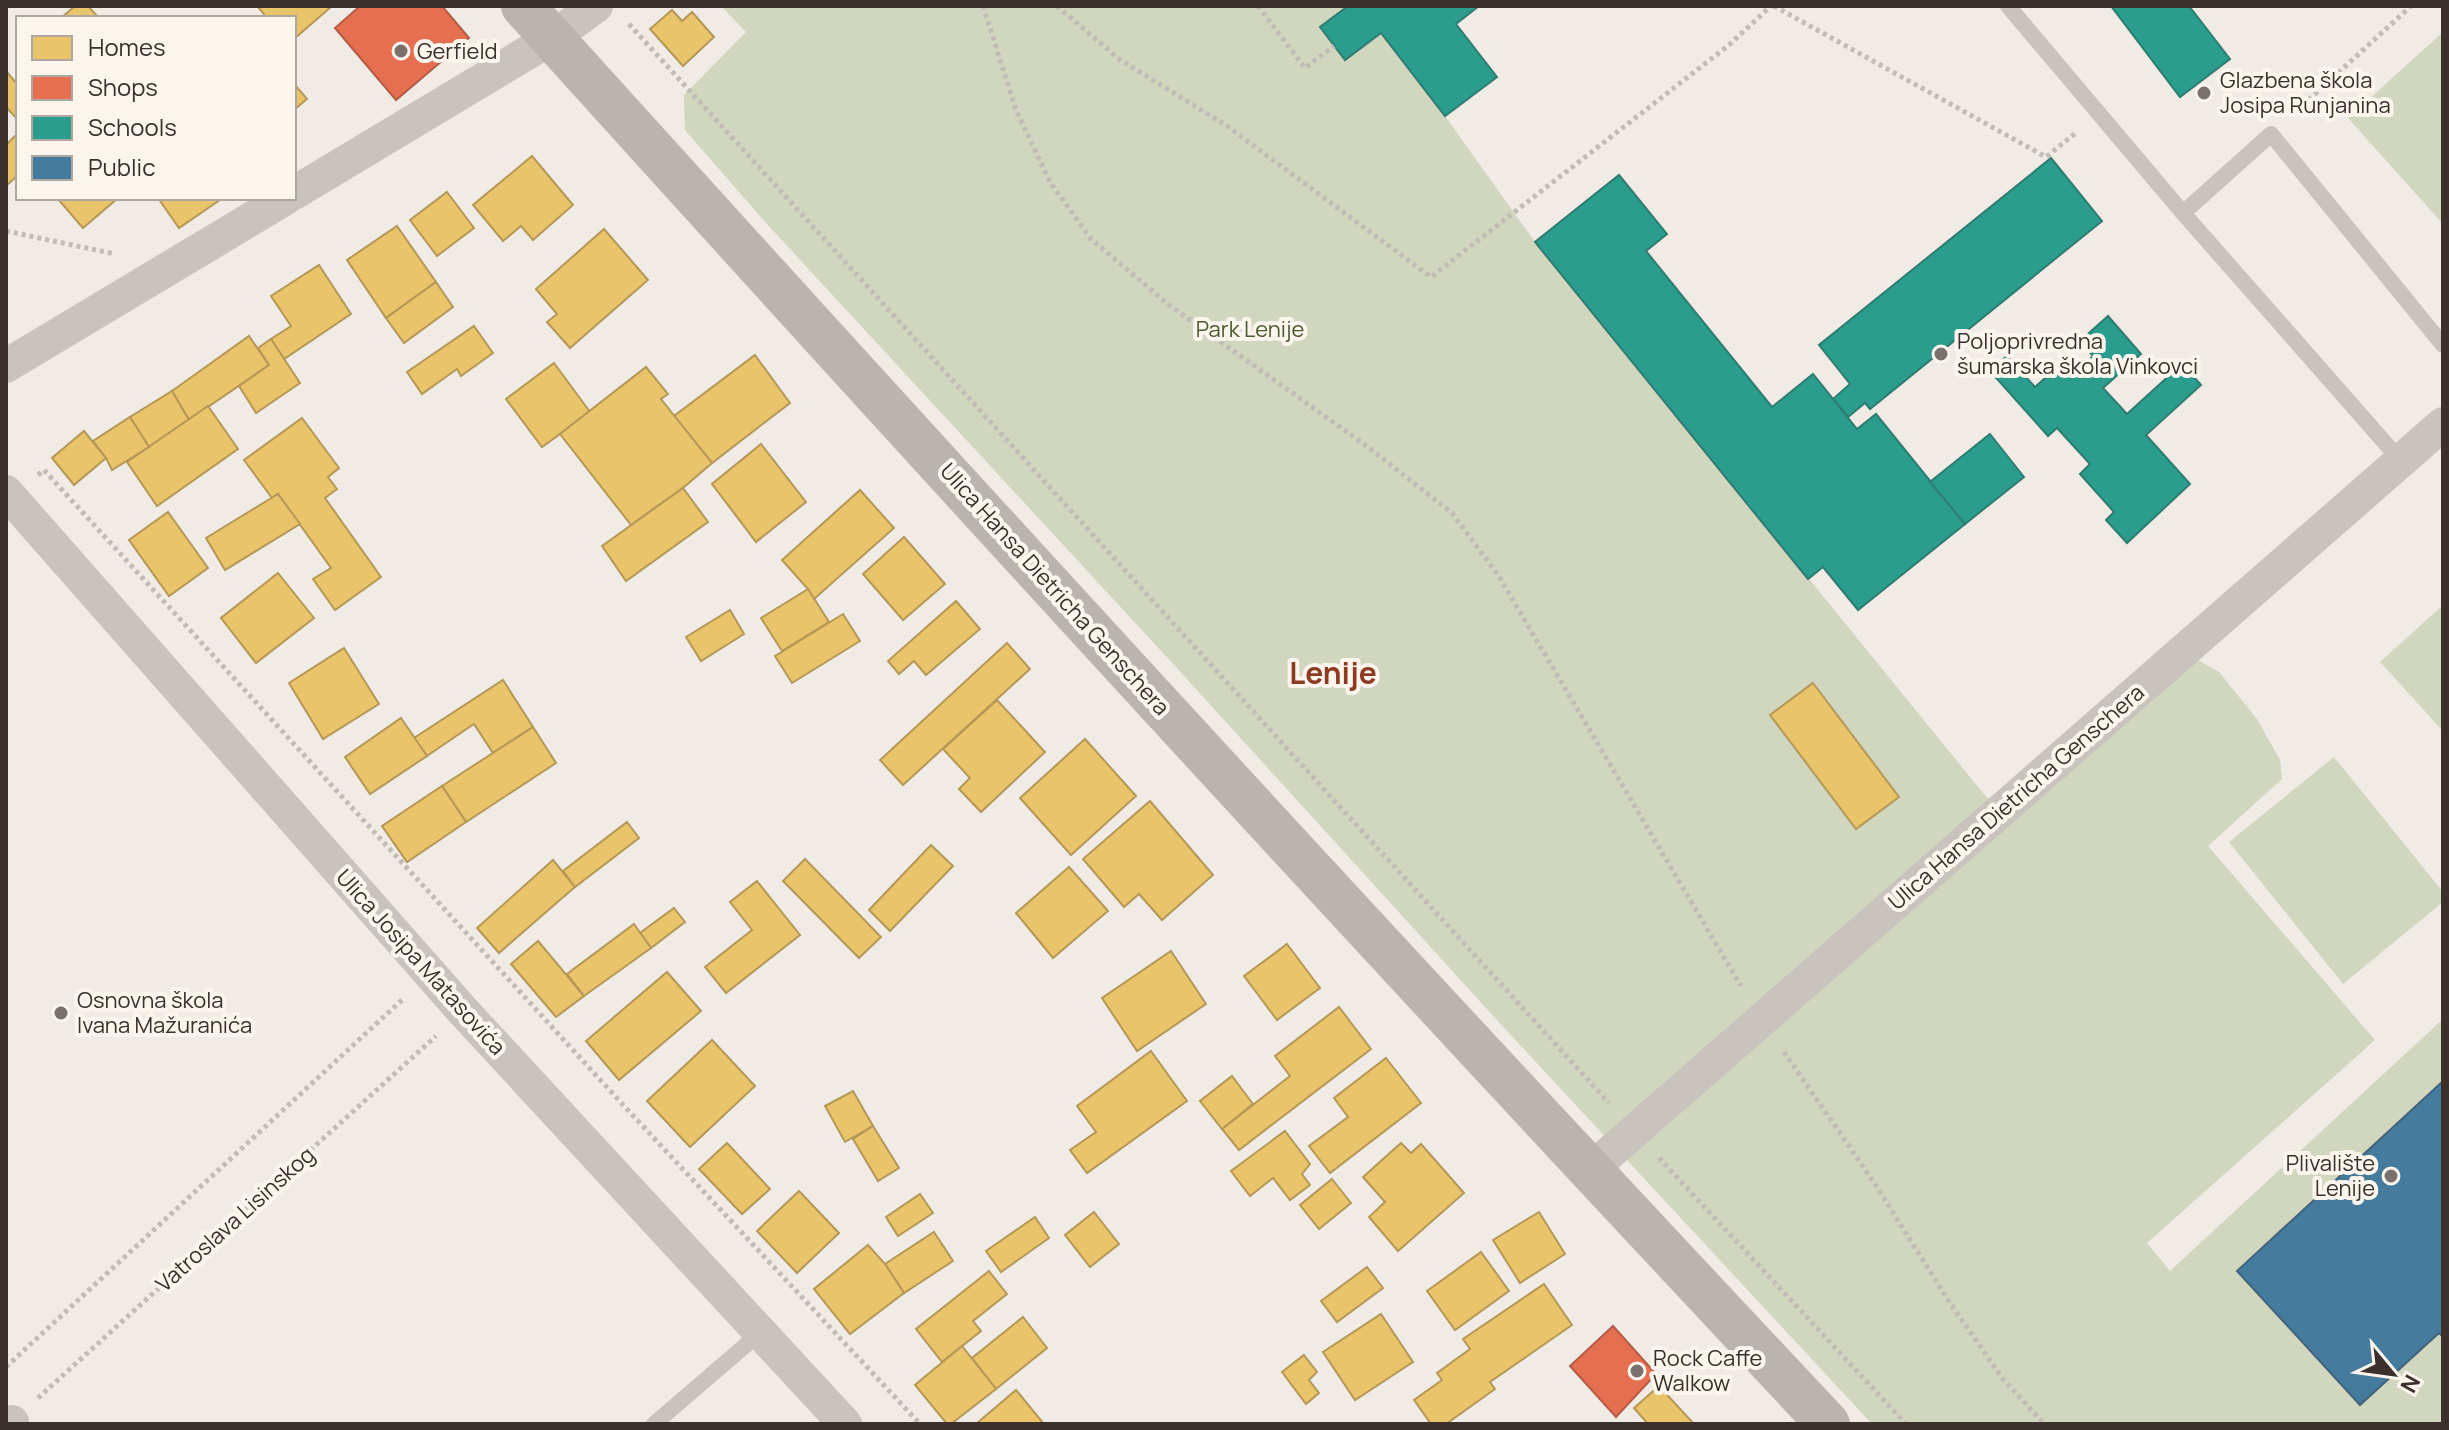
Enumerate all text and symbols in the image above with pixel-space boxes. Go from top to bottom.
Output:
legend [16,16,296,200]
text: Homes [88,30,166,63]
place label: Gerfield [417,36,498,66]
marker: Gerfield [392,42,410,60]
place label: Glazbena škola Josipa Runjanina [2220,65,2391,120]
text: Shops [88,70,158,103]
marker: Glazbena škola Josipa Runjanina [2195,84,2213,102]
text: Schools [88,110,177,143]
text: Public [88,150,155,183]
park label: Park Lenije [1196,314,1304,344]
place label: Poljoprivredna šumarska škola Vinkovci [1957,326,2198,381]
marker: Poljoprivredna šumarska škola Vinkovci [1932,345,1950,363]
street label: Ulica Hansa Dietricha Genschera [933,456,1177,722]
district label: Lenije [1289,652,1377,693]
street label: Ulica Hansa Dietricha Genschera [1882,677,2150,917]
street label: Ulica Josipa Matasovića [329,863,513,1061]
place label: Osnovna škola Ivana Mažuranića [77,985,252,1040]
marker: Osnovna škola Ivana Mažuranića [52,1004,70,1022]
street label: Vatroslava Lisinskog [149,1140,321,1298]
place label: Plivalište Lenije [2286,1148,2375,1203]
marker: Plivalište Lenije [2382,1167,2400,1185]
north arrow [2353,1334,2433,1414]
place label: Rock Caffe Walkow [1653,1343,1762,1398]
marker: Rock Caffe Walkow [1628,1362,1646,1380]
text: N [2394,1370,2427,1398]

